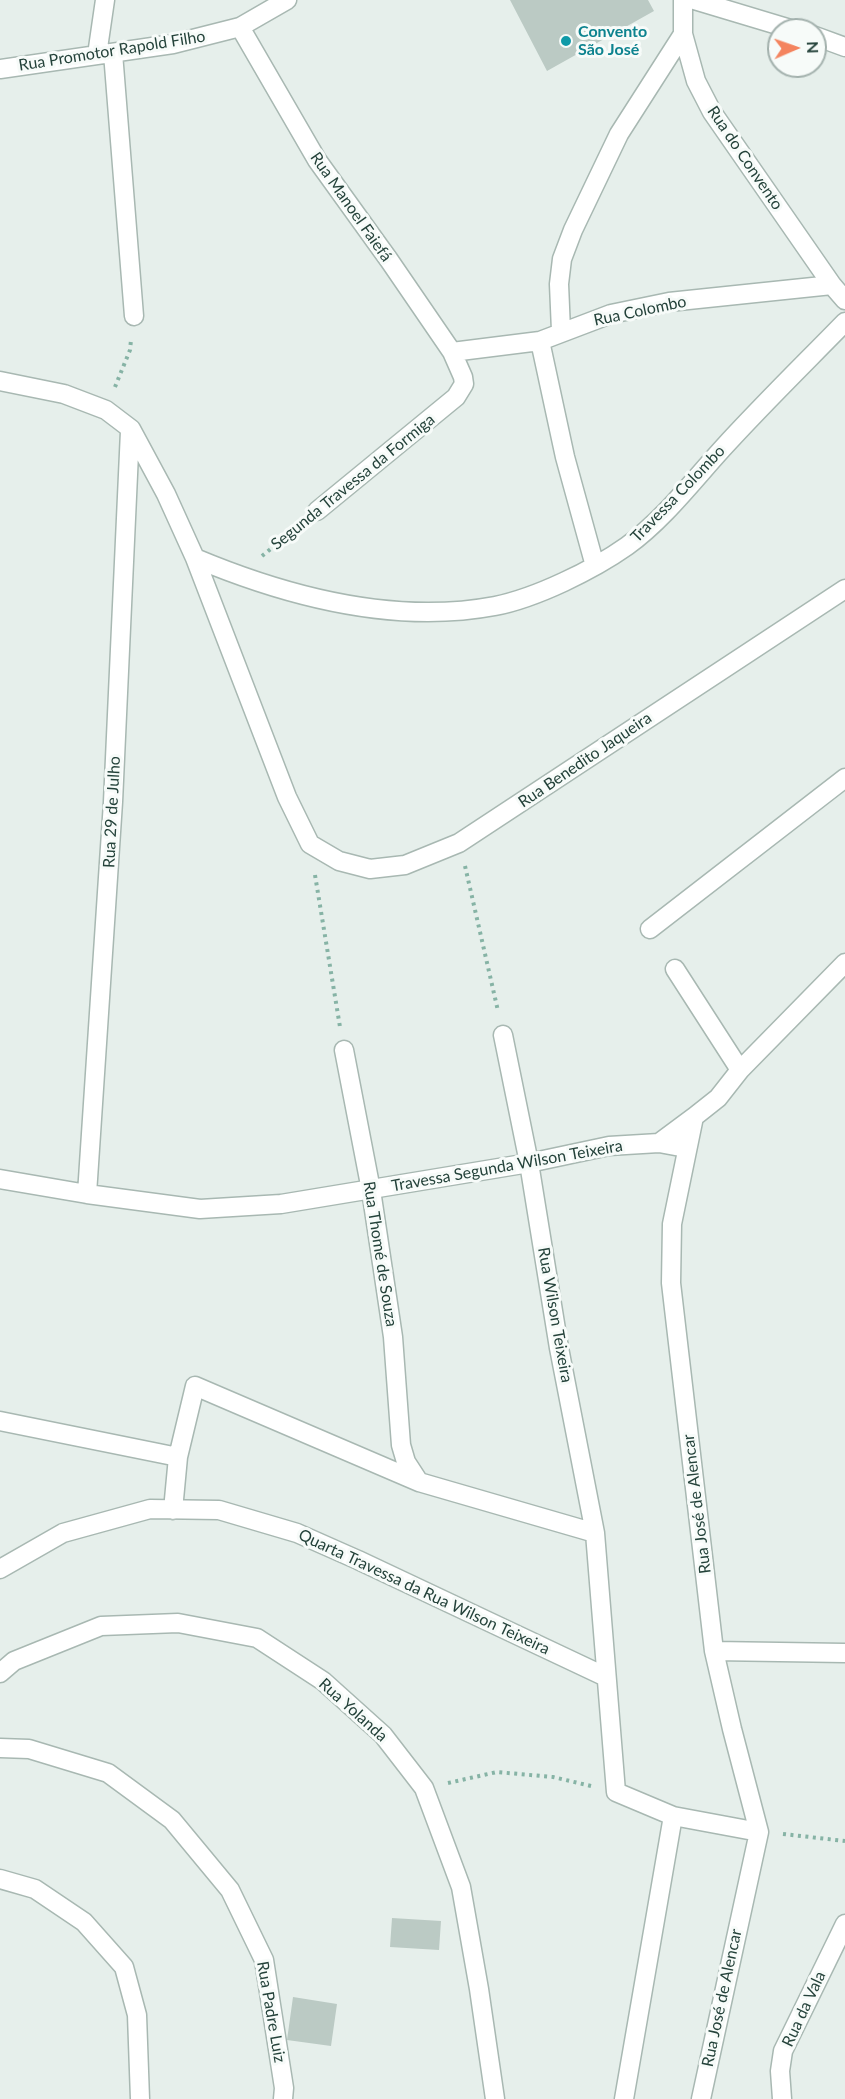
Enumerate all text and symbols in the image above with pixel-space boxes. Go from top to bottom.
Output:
north arrow [767,18,827,78]
place label: Convento São José [578,22,647,60]
street label: Rua Promotor Rapold Filho [17,27,207,75]
marker: Convento São José [559,34,573,48]
text: N [804,41,823,54]
street label: Rua do Convento [703,102,787,214]
street label: Rua Manoel Faiefá [306,149,396,265]
street label: Rua Colombo [592,292,688,330]
street label: Segunda Travessa da Formiga [267,410,439,554]
street label: Travessa Colombo [627,442,729,546]
street label: Rua Benedito Jaqueira [515,708,655,812]
street label: Rua 29 de Julho [99,756,125,868]
street label: Travessa Segunda Wilson Teixeira [390,1136,624,1196]
street label: Rua Thomé de Souza [359,1180,401,1328]
street label: Rua Wilson Teixeira [534,1246,576,1384]
street label: Rua José de Alencar [679,1433,715,1575]
street label: Quarta Travessa da Rua Wilson Teixeira [295,1525,553,1659]
street label: Rua Yolanda [315,1674,391,1746]
street label: Rua José de Alencar [698,1927,746,2069]
street label: Rua Padre Luiz [253,1960,289,2064]
street label: Rua da Vala [778,1968,830,2050]

